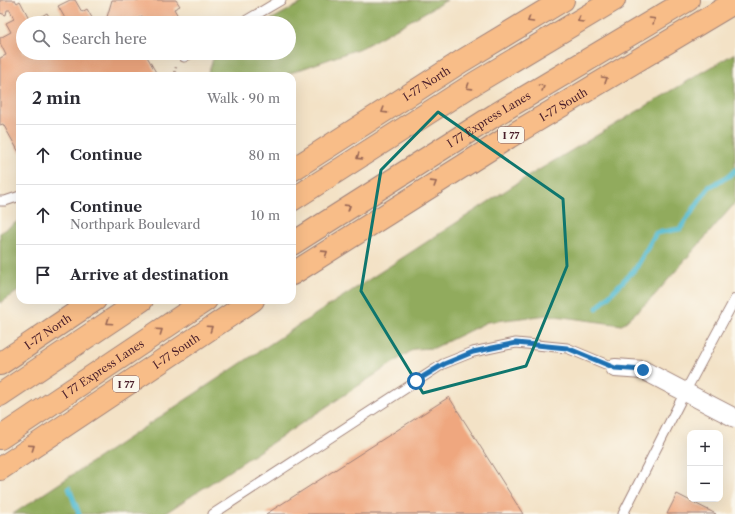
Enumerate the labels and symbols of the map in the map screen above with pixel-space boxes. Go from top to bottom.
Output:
one-way arrow [527,15,534,23]
one-way arrow [577,15,584,22]
one-way arrow [649,17,656,25]
street label: I-77 North [400,63,453,104]
one-way arrow [601,76,608,83]
one-way arrow [466,82,473,90]
one-way arrow [538,84,545,91]
street label: I-77 South [537,85,590,124]
street label: I 77 Express Lanes [444,88,532,150]
one-way arrow [381,106,388,113]
road number: I 77 [498,127,524,143]
one-way arrow [357,152,364,159]
one-way arrow [430,180,437,188]
one-way arrow [344,204,351,212]
one-way arrow [320,251,327,258]
street label: I-77 North [22,311,74,352]
one-way arrow [107,317,114,324]
one-way arrow [206,325,213,333]
one-way arrow [156,328,163,335]
street label: I-77 South [150,330,203,372]
street label: I 77 Express Lanes [60,337,146,401]
route end [634,361,652,379]
route start [407,372,425,390]
road number: I 77 [113,376,139,392]
one-way arrow [28,445,35,452]

